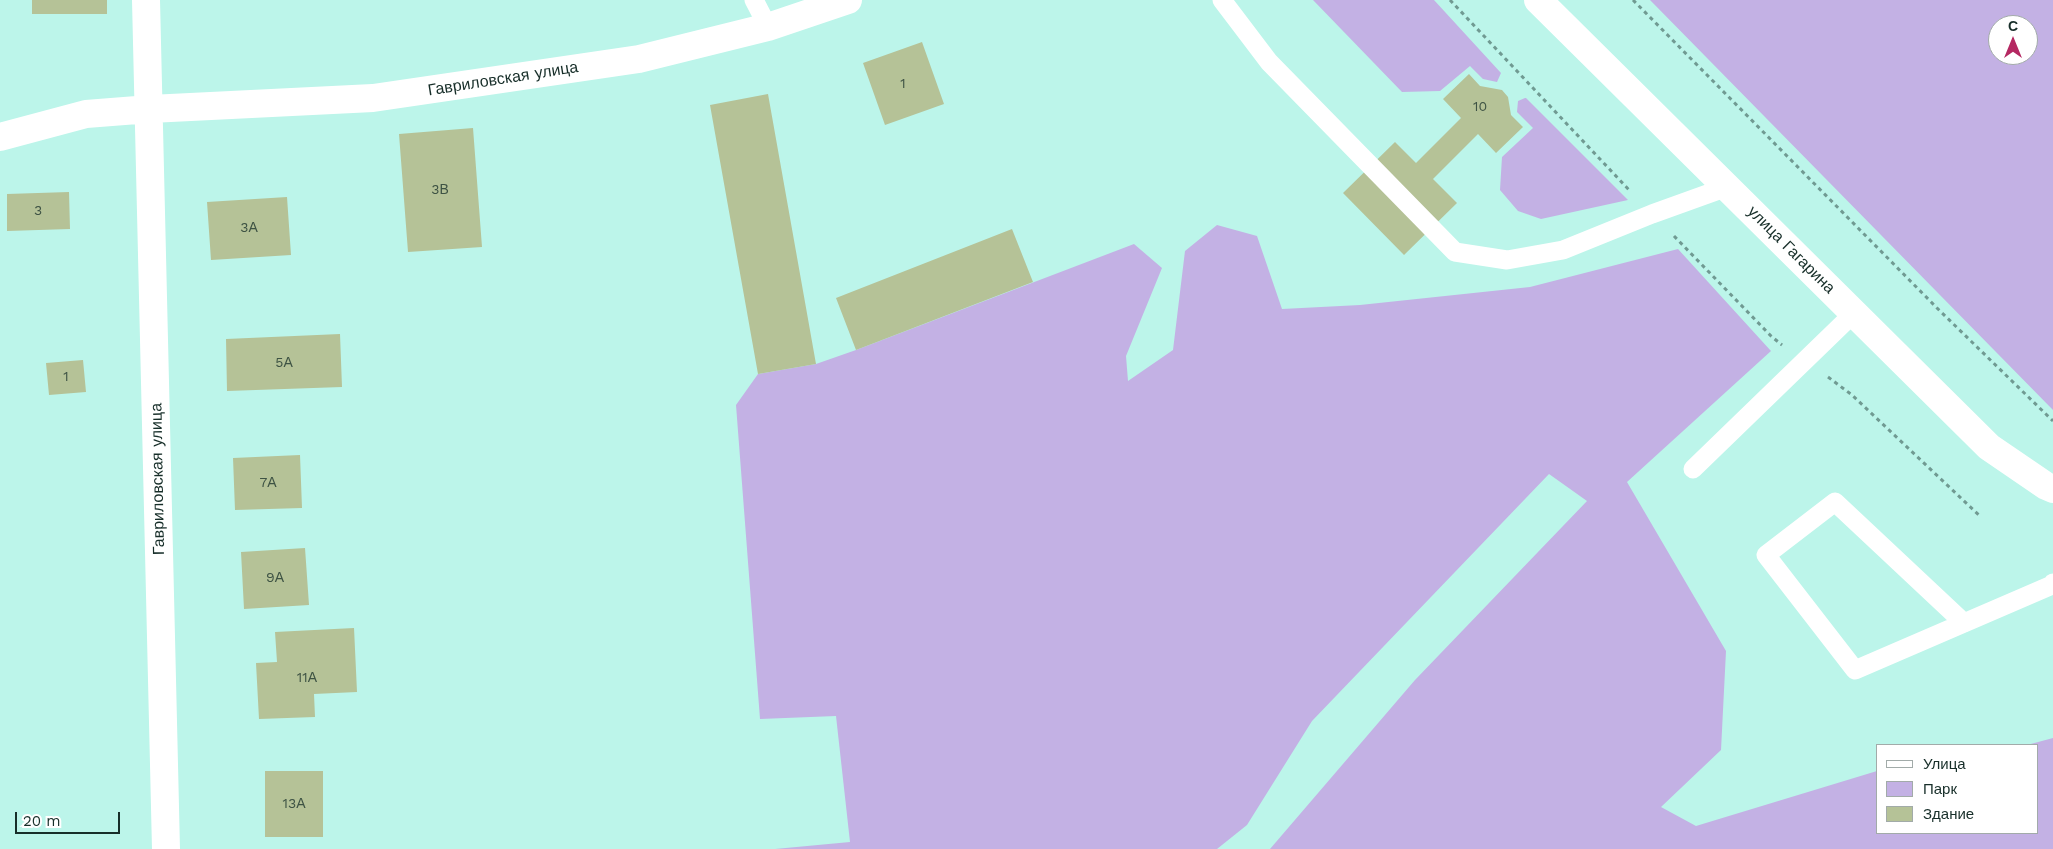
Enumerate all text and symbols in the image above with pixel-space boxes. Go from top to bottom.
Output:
north arrow [1988,15,2038,65]
text: С [2008,18,2018,34]
street label: Гавриловская улица [426,58,580,100]
house number: 1 [900,76,906,92]
house number: 10 [1473,99,1487,115]
house number: 3В [431,182,449,198]
street label: улица Гагарина [1743,202,1839,298]
house number: 3 [34,203,42,219]
house number: 3А [240,220,258,236]
house number: 5А [275,355,293,371]
house number: 1 [63,369,69,385]
street label: Гавриловская улица [147,403,169,555]
house number: 7А [259,475,277,491]
house number: 9А [266,570,284,586]
house number: 11А [297,670,317,686]
legend [1876,744,2038,834]
text: Улица [1923,755,1966,773]
text: Парк [1923,780,1957,798]
house number: 13А [283,796,305,812]
scale bar [18,802,122,834]
text: Здание [1923,805,1974,823]
text: 20 m [23,812,61,830]

